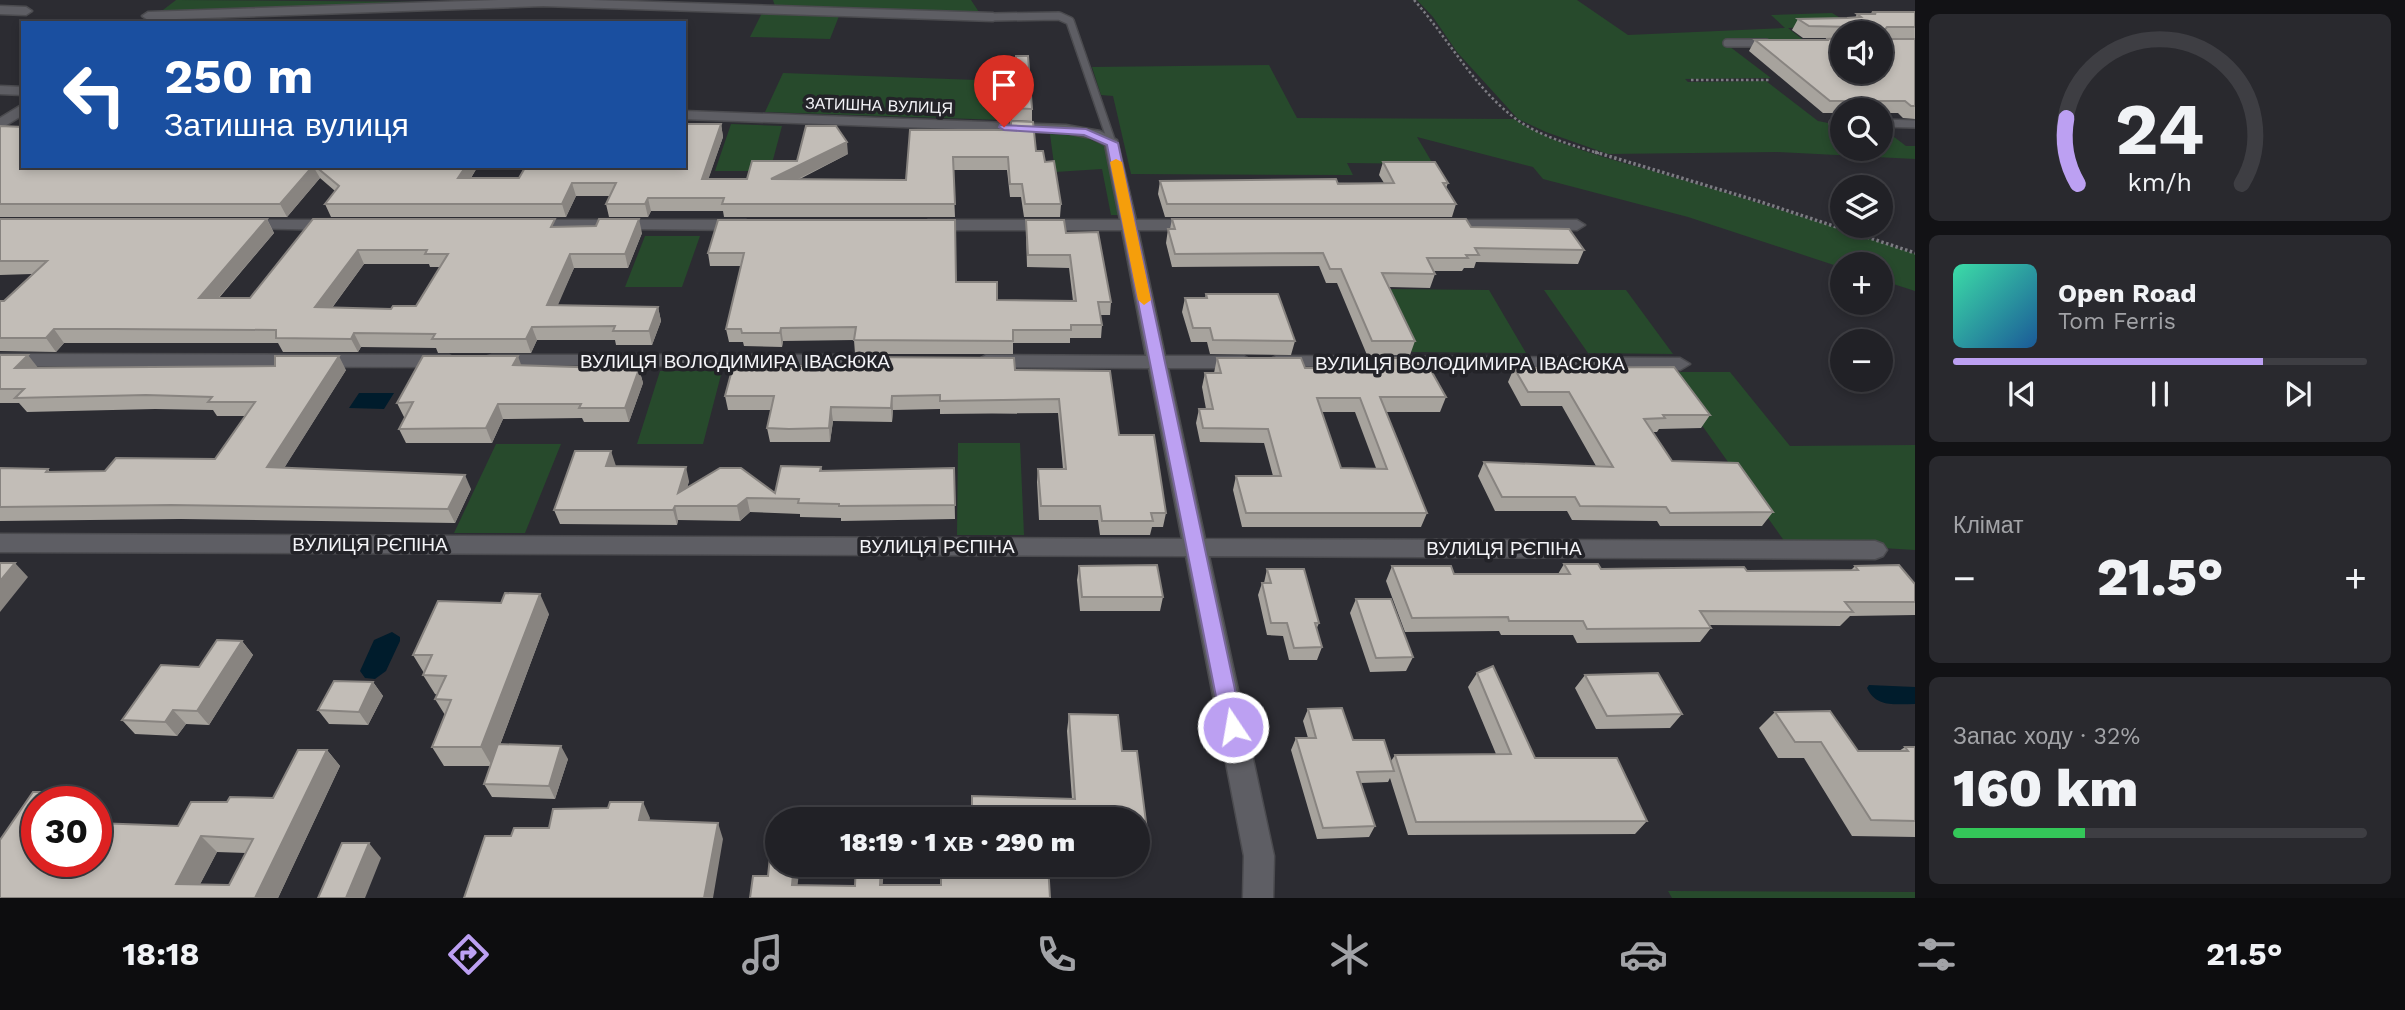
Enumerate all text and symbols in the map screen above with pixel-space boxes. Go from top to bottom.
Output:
map controls [1830,21,1893,392]
button: sound [1830,21,1893,84]
text: 250 m [164,47,313,105]
icon: left [49,49,140,140]
pin [974,55,1034,127]
icon: arrive [985,66,1023,104]
text: 24 [2115,86,2205,172]
street label: ЗАТИШНА ВУЛИЦЯ [805,93,953,118]
button: search [1830,98,1893,161]
text: Затишна вулиця [164,106,409,144]
text: km/h [2128,167,2192,196]
button: layers [1830,175,1893,238]
button: + [1830,252,1893,315]
text: Open Road [2058,278,2196,308]
text: Tom Ferris [2058,308,2176,335]
button: − [1830,329,1893,392]
street label: ВУЛИЦЯ ВОЛОДИМИРА ІВАСЮКА [580,350,890,373]
street label: ВУЛИЦЯ ВОЛОДИМИРА ІВАСЮКА [1315,352,1625,375]
icon: previous [2003,375,2041,413]
icon: pause [2141,375,2179,413]
icon: next [2279,375,2317,413]
text: Клімат [1953,512,2024,539]
street label: ВУЛИЦЯ РЄПІНА [292,533,448,556]
street label: ВУЛИЦЯ РЄПІНА [859,535,1015,558]
street label: ВУЛИЦЯ РЄПІНА [1426,537,1582,560]
text: 21.5° [2097,547,2223,608]
text: − [1953,556,1976,600]
text: + [2344,556,2367,600]
position arrow [1196,690,1270,764]
text: Запас ходу · 32% [1953,723,2140,750]
text: 160 km [1953,758,2138,819]
speed limit sign: 30 [21,786,112,877]
text: 18:19 · 1 хв · 290 m [840,827,1075,857]
icon: directions [444,930,493,979]
icon: music [738,930,787,979]
icon: phone [1032,930,1081,979]
icon: climate [1325,930,1374,979]
icon: car [1619,930,1668,979]
icon: filters [1912,930,1961,979]
text: 18:18 [122,935,200,973]
text: 21.5° [2206,935,2283,973]

